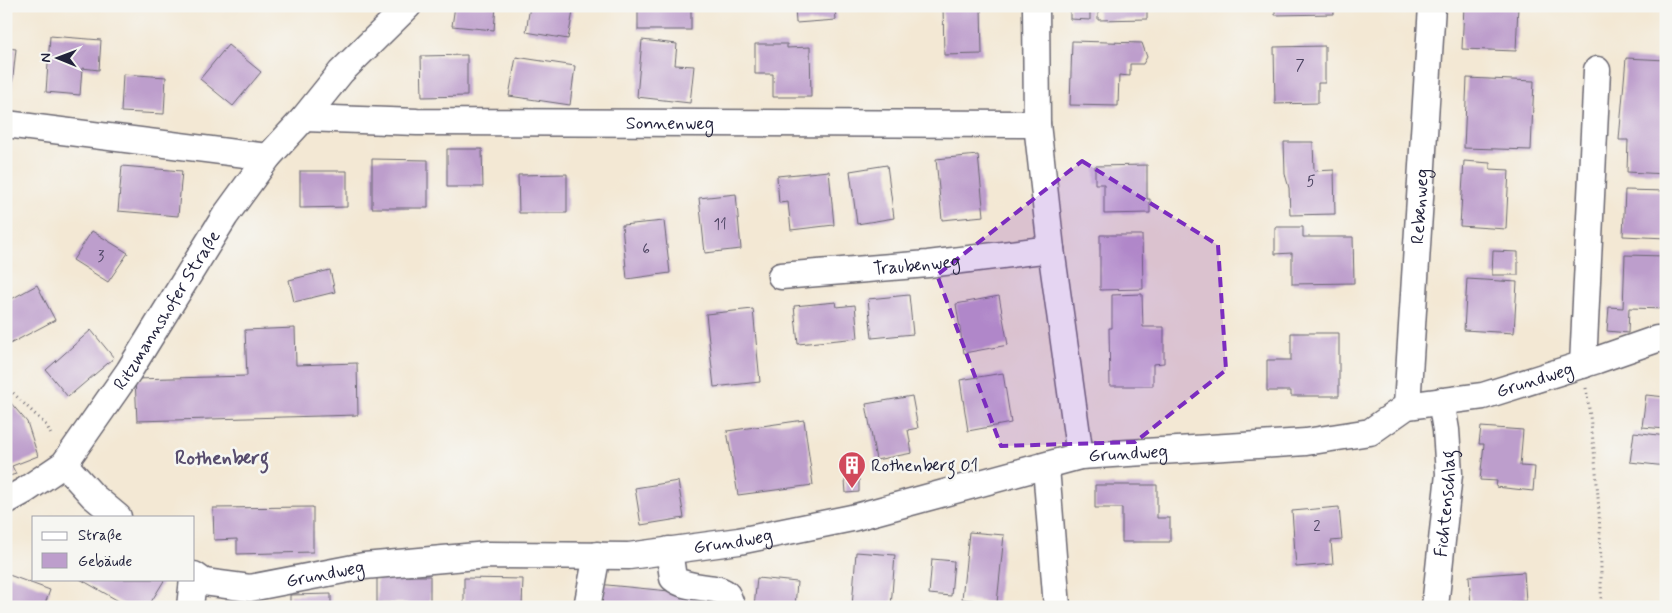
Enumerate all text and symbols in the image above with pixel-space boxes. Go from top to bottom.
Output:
north arrow [32,32,82,82]
text: N [37,53,55,63]
house number: 7 [1295,56,1305,76]
street label: Sonnenweg [626,112,714,137]
street label: Rebenweg [1406,168,1436,245]
house number: 5 [1306,172,1316,192]
house number: 11 [713,215,727,235]
street label: Ritzmannshofer Straße [108,226,226,395]
house number: 6 [642,240,650,260]
house number: 3 [98,247,105,267]
street label: Traubenweg [872,249,962,281]
street label: Grundweg [1493,357,1577,404]
street label: Grundweg [1088,440,1169,468]
district label: Rothenberg [175,445,269,474]
street label: Fichtenschlag [1429,449,1463,558]
building icon: Rothenberg 01 [837,450,867,489]
place label: Rothenberg 01 [871,454,978,480]
legend [32,516,195,580]
house number: 2 [1313,517,1321,537]
street label: Grundweg [692,524,775,560]
text: Straße [78,526,122,546]
text: Gebäude [78,552,132,572]
street label: Grundweg [284,555,367,594]

